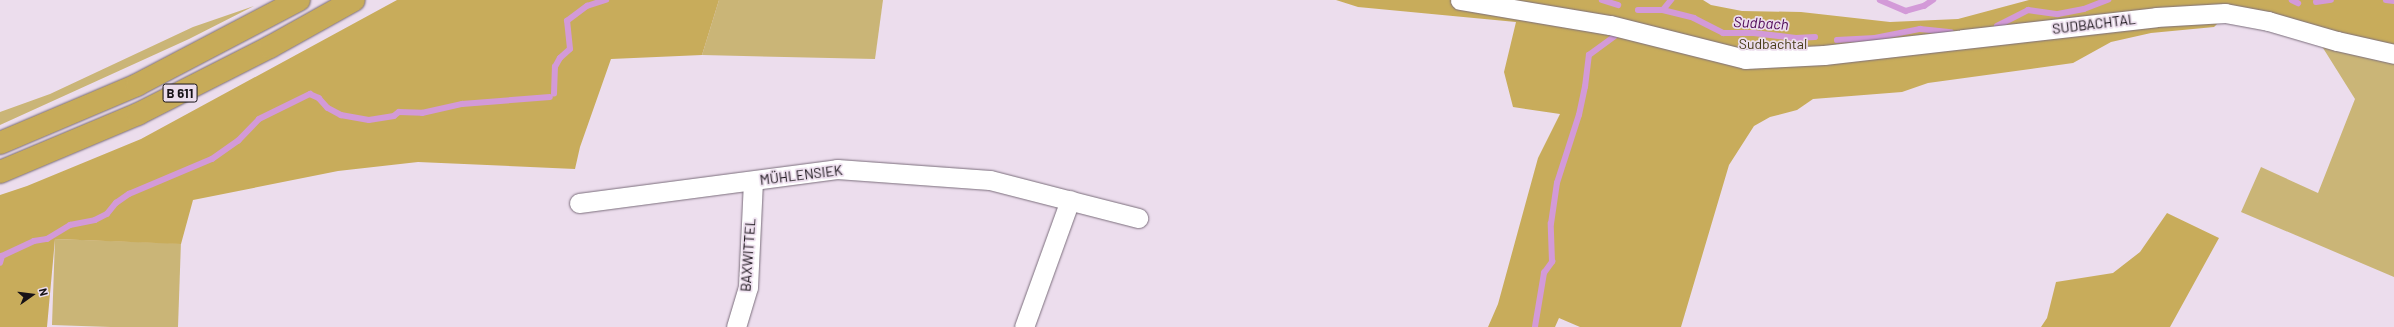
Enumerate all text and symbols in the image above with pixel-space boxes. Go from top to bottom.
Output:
street label: SUDBACHTAL [2051,11,2137,37]
water label: Sudbach [1733,13,1789,33]
park label: Sudbachtal [1739,36,1807,52]
road number: B 611 [162,82,198,104]
street label: MÜHLENSIEK [759,162,843,188]
street label: BAXWITTEL [737,218,759,292]
north arrow [12,275,52,315]
text: N [37,287,51,297]

